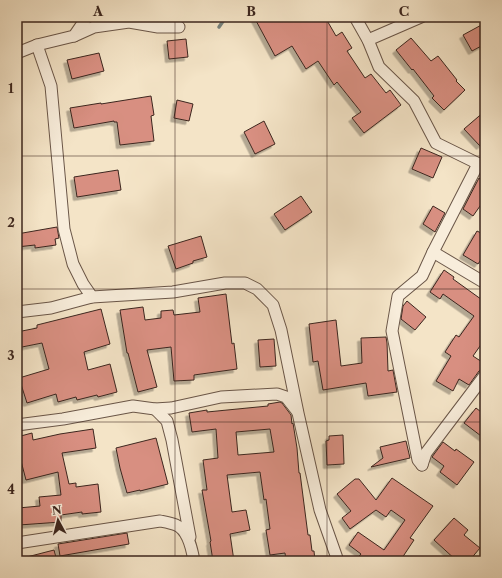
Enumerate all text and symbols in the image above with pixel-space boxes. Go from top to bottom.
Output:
text: A [92,3,104,19]
text: B [246,3,256,19]
text: C [399,3,409,19]
text: 1 [8,80,14,96]
text: 2 [7,214,15,230]
text: 3 [7,347,15,363]
text: 4 [7,481,15,497]
north arrow [38,500,78,540]
text: N [51,502,63,518]

